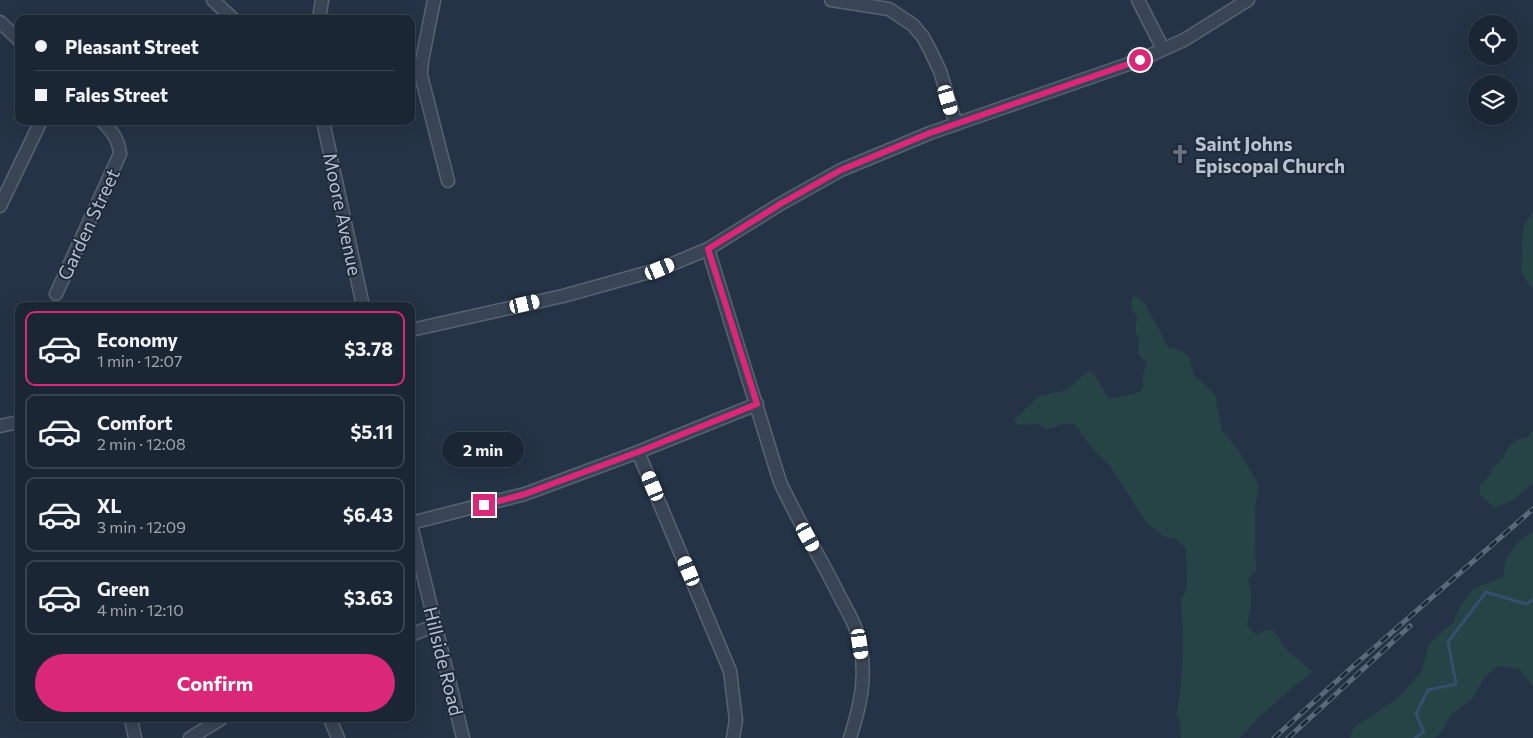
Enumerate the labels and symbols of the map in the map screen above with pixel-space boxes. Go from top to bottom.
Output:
route start [1129,49,1151,71]
car [936,83,959,117]
place label: Saint Johns Episcopal Church [1195,132,1345,177]
church icon: Saint Johns Episcopal Church [1169,143,1191,165]
street label: Moore Avenue [319,150,367,278]
street label: Garden Street [52,164,124,283]
car [643,256,676,282]
car [508,293,541,315]
callout: 2 min [443,432,525,468]
car [640,469,665,503]
route end [473,494,495,516]
car [794,520,821,554]
car [676,554,701,588]
street label: Hillside Road [419,604,469,718]
car [850,628,869,660]

